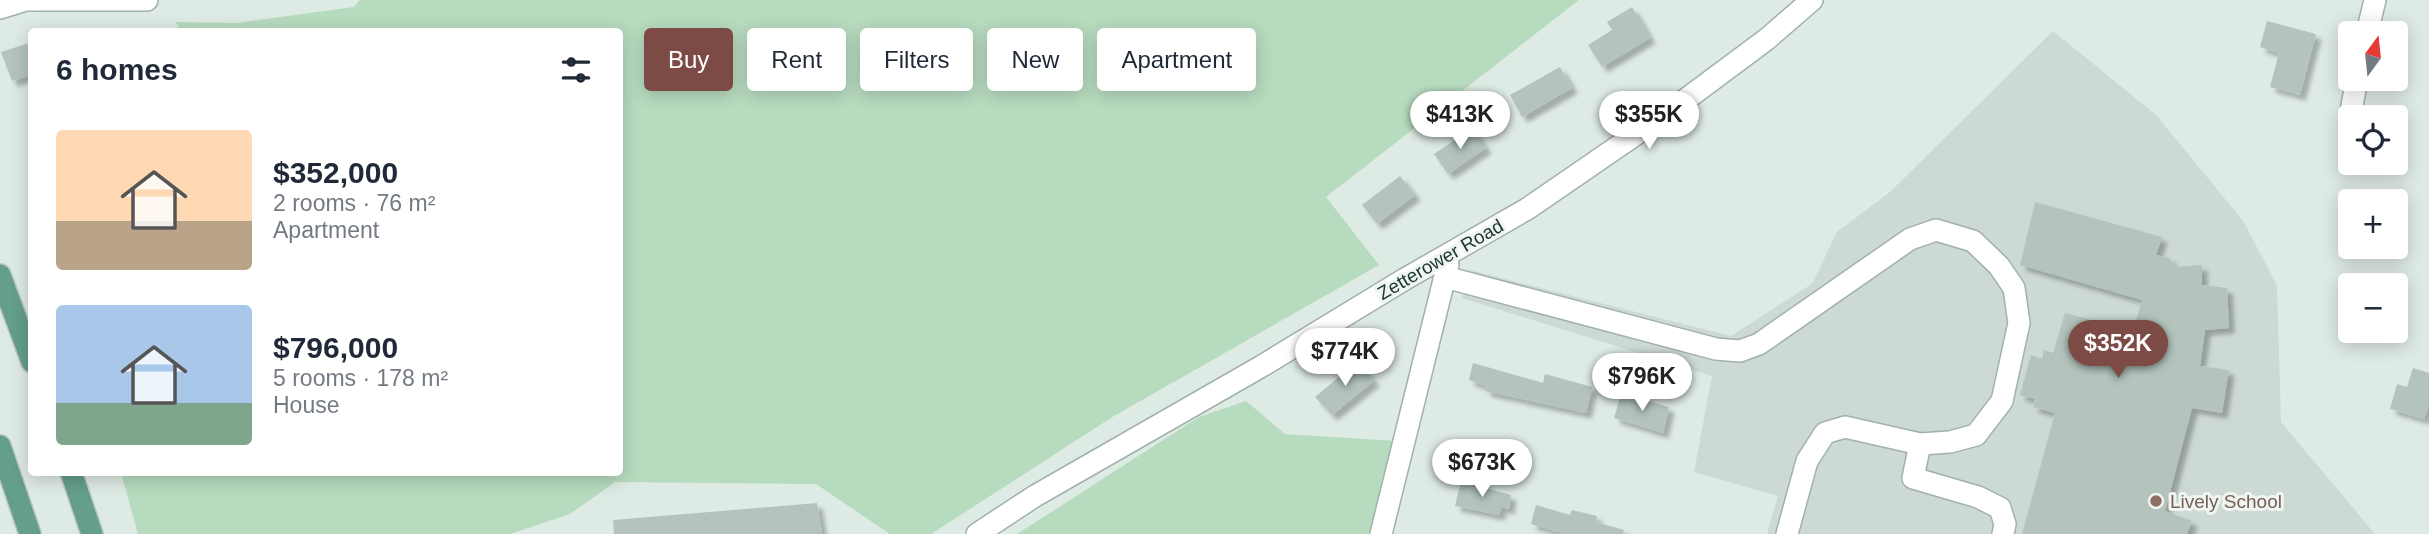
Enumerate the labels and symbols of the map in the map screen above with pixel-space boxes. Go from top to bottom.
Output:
north arrow [2338,21,2408,91]
pin: $413K [1411,92,1509,151]
pin: $355K [1600,92,1698,151]
street label: Zetterower Road [1374,215,1507,304]
pin: $352K [2069,320,2167,380]
pin: $774K [1296,328,1394,388]
pin: $796K [1593,354,1691,413]
pin: $673K [1433,440,1531,499]
place label: Lively School [2170,491,2282,512]
marker: Lively School [2148,493,2164,509]

